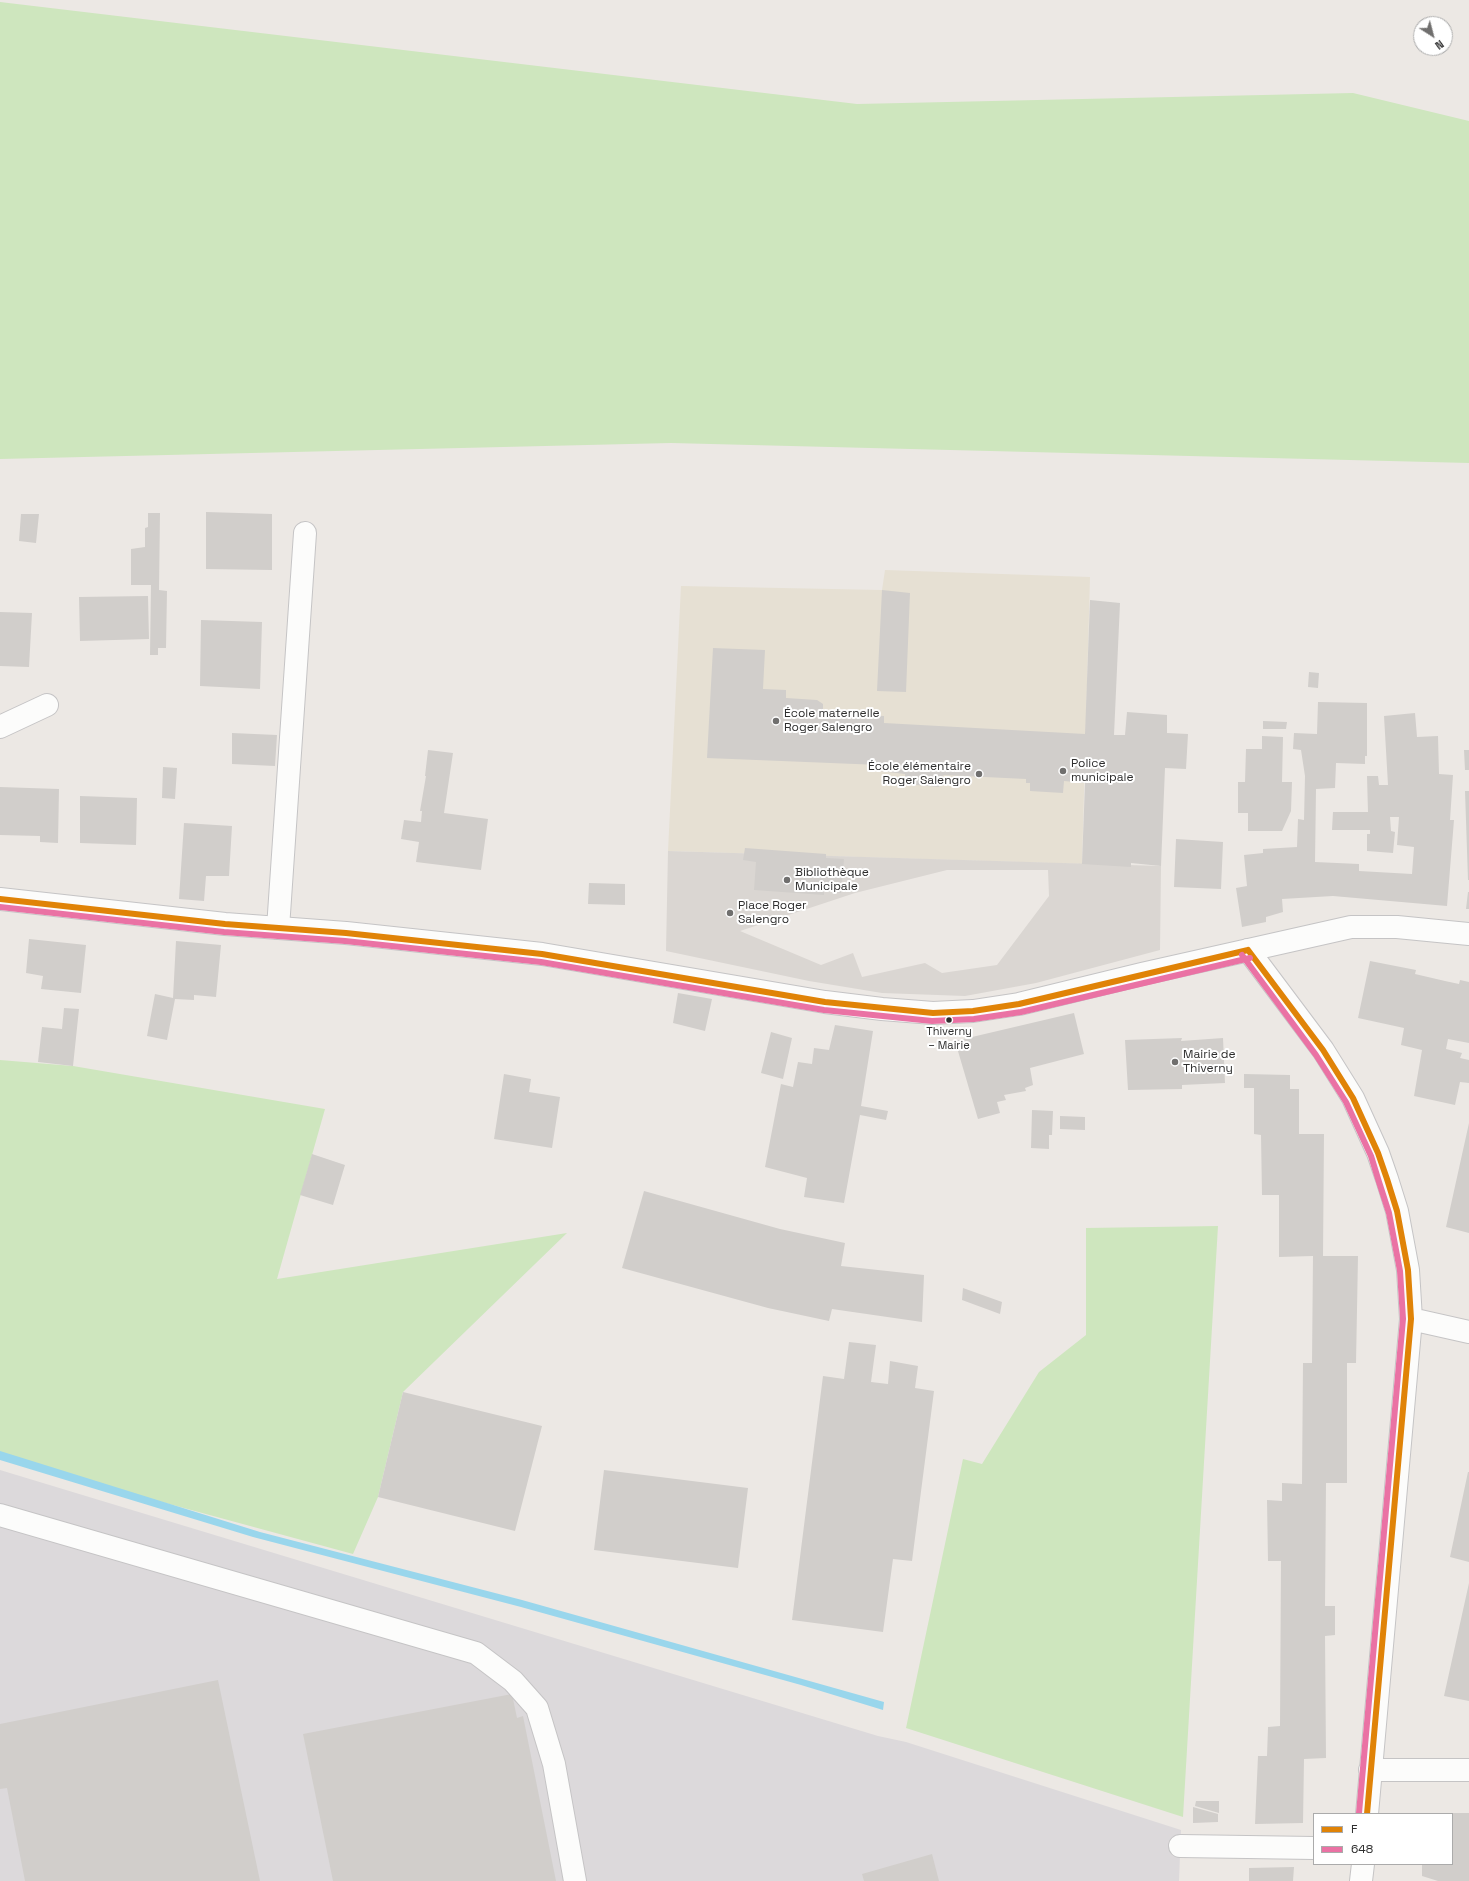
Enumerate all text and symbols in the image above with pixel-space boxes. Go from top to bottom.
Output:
north arrow [1413,16,1453,56]
text: N [1432,37,1447,53]
place label: École maternelle Roger Salengro [784,707,880,735]
marker: École maternelle Roger Salengro [771,716,781,726]
place label: Police municipale [1071,757,1134,785]
place label: École élémentaire Roger Salengro [868,760,971,788]
marker: Police municipale [1058,766,1068,776]
marker: École élémentaire Roger Salengro [974,769,984,779]
place label: Bibliothèque Municipale [795,866,869,894]
marker: Bibliothèque Municipale [782,875,792,885]
place label: Place Roger Salengro [738,899,807,927]
marker: Place Roger Salengro [725,908,735,918]
marker: Thiverny – Mairie [944,1015,954,1025]
place label: Thiverny – Mairie [926,1025,972,1051]
place label: Mairie de Thiverny [1183,1048,1236,1076]
marker: Mairie de Thiverny [1170,1057,1180,1067]
legend [1313,1813,1453,1865]
text: F [1351,1821,1357,1837]
text: 648 [1351,1841,1373,1857]

